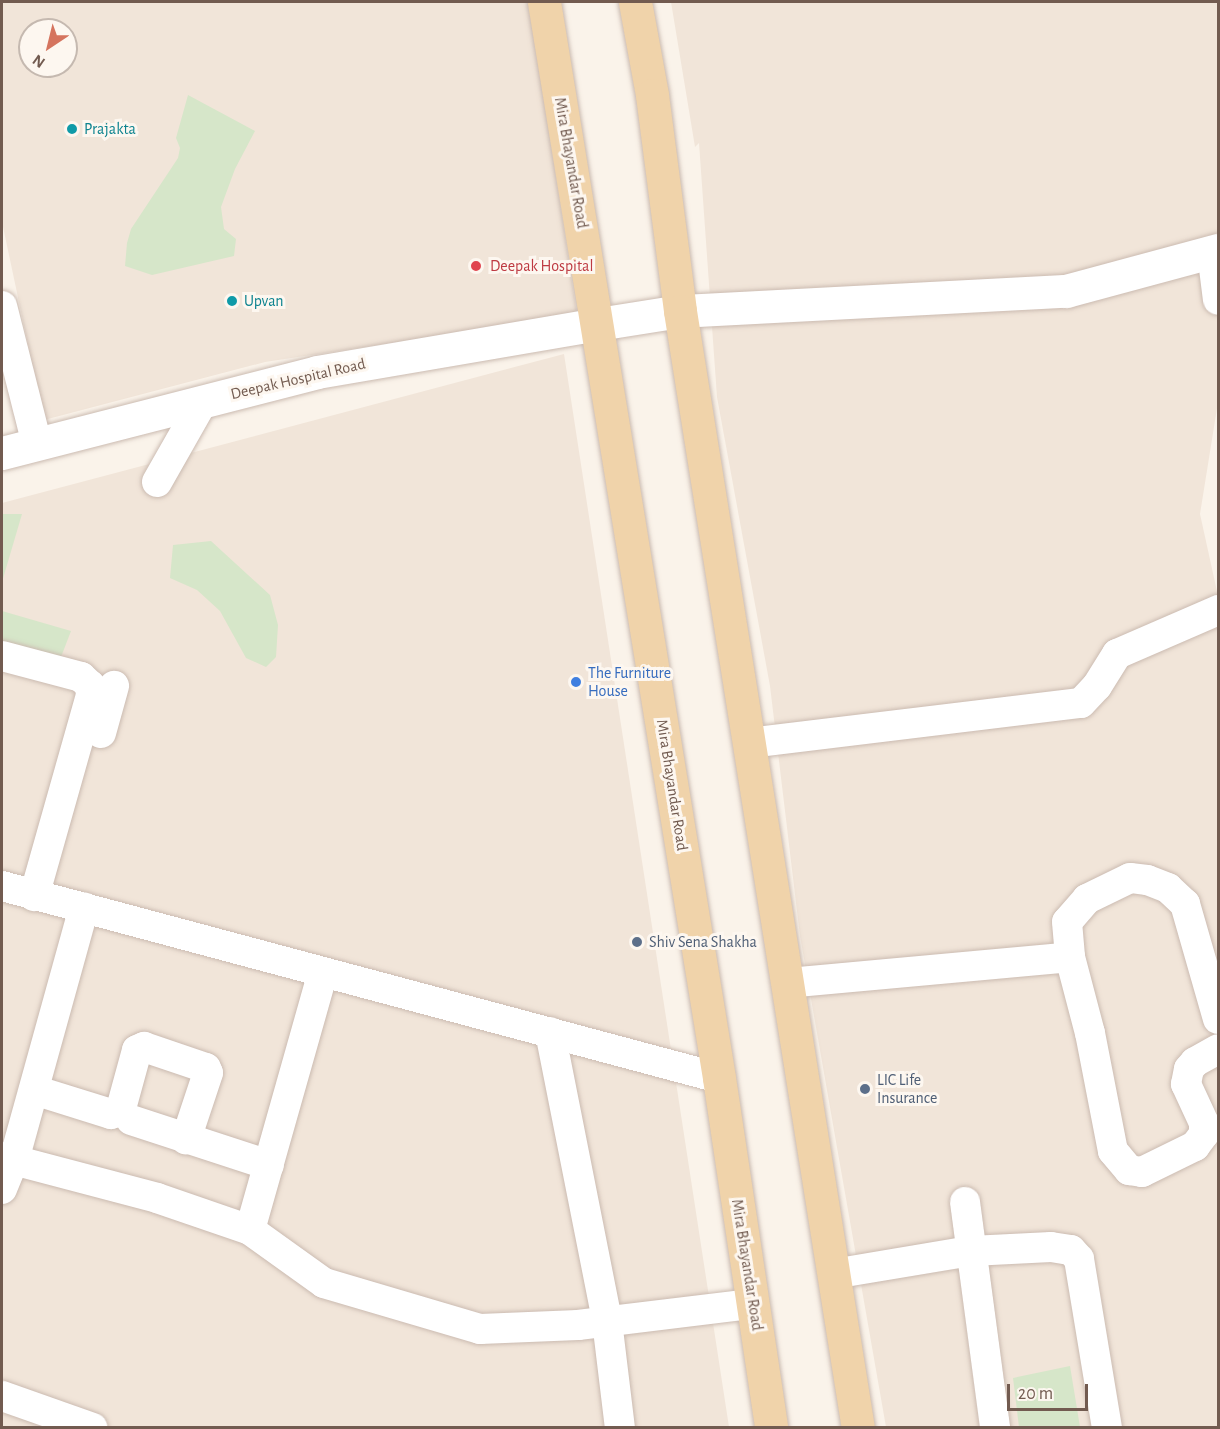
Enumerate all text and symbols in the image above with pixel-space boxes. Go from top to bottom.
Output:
north arrow [18,18,78,78]
text: N [30,51,48,71]
street label: Mira Bhayandar Road [550,96,592,230]
place label: Prajakta [84,119,136,139]
marker: Prajakta [65,122,79,136]
place label: Deepak Hospital [490,256,593,276]
marker: Deepak Hospital [467,257,485,275]
place label: Upvan [244,291,284,311]
marker: Upvan [225,294,239,308]
street label: Deepak Hospital Road [229,354,367,404]
place label: The Furniture House [588,663,671,701]
marker: The Furniture House [569,675,583,689]
street label: Mira Bhayandar Road [652,718,692,852]
place label: Shiv Sena Shakha [649,932,757,952]
marker: Shiv Sena Shakha [630,935,644,949]
place label: LIC Life Insurance [877,1070,937,1108]
marker: LIC Life Insurance [858,1082,872,1096]
street label: Mira Bhayandar Road [727,1198,767,1332]
scale bar [1010,1372,1091,1410]
text: 20 m [1018,1385,1053,1403]

